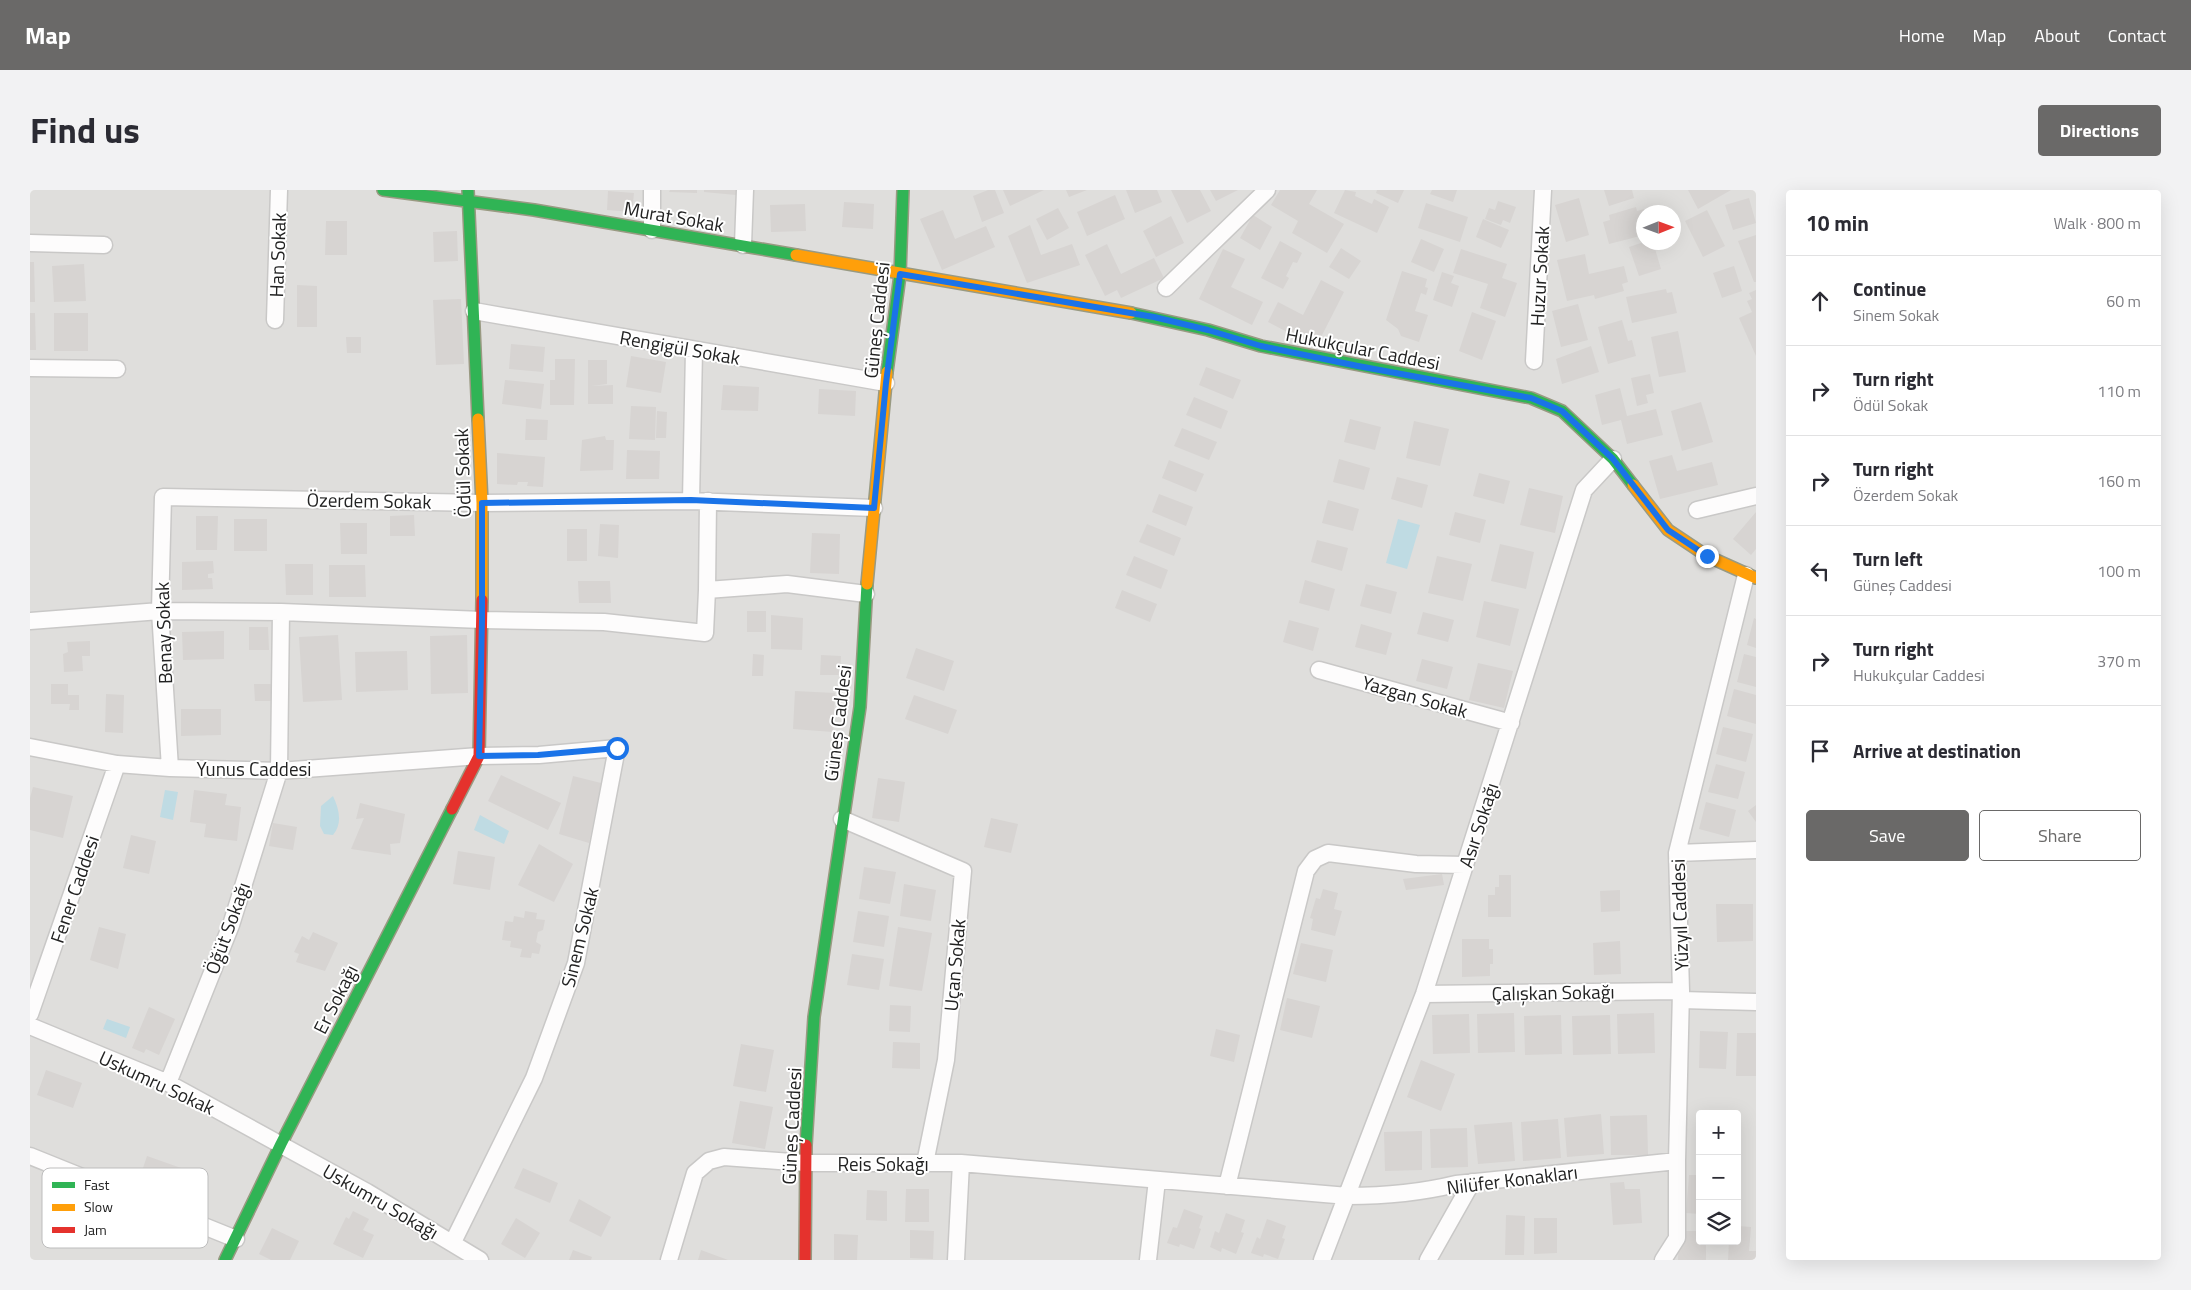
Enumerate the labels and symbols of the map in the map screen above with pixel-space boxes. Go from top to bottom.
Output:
street label: Murat Sokak [622,193,726,239]
north arrow [1636,205,1681,250]
street label: Han Sokak [261,212,293,298]
street label: Huzur Sokak [1522,225,1556,327]
street label: Güneş Caddesi [855,260,897,380]
street label: Hukukçular Caddesi [1283,319,1443,377]
street label: Rengigül Sokak [618,322,742,372]
street label: Ödül Sokak [446,428,478,518]
street label: Özerdem Sokak [306,484,432,516]
route end [1696,545,1719,568]
street label: Benay Sokak [147,581,179,685]
street label: Güneş Caddesi [815,663,859,783]
street label: Yazgan Sokak [1359,667,1471,725]
route start [606,737,629,760]
street label: Yunus Caddesi [196,754,312,783]
street label: Asır Sokağı [1451,779,1505,871]
street label: Fener Caddesi [42,831,106,947]
street label: Yüzyıl Caddesi [1663,858,1695,972]
street label: Öğüt Sokağı [197,878,257,978]
street label: Sinem Sokak [553,884,605,990]
street label: Uçan Sokak [936,918,972,1012]
street label: Er Sokağı [305,959,365,1039]
street label: Çalışkan Sokağı [1491,976,1615,1008]
street label: Uskumru Sokak [94,1042,220,1122]
street label: Güneş Caddesi [773,1067,809,1185]
street label: Reis Sokağı [837,1149,929,1178]
street label: Uskumru Sokağı [318,1156,444,1246]
street label: Nilüfer Konakları [1445,1157,1579,1201]
legend [42,1168,208,1248]
text: Fast [84,1174,109,1195]
text: Slow [84,1196,113,1217]
text: Jam [84,1219,107,1240]

